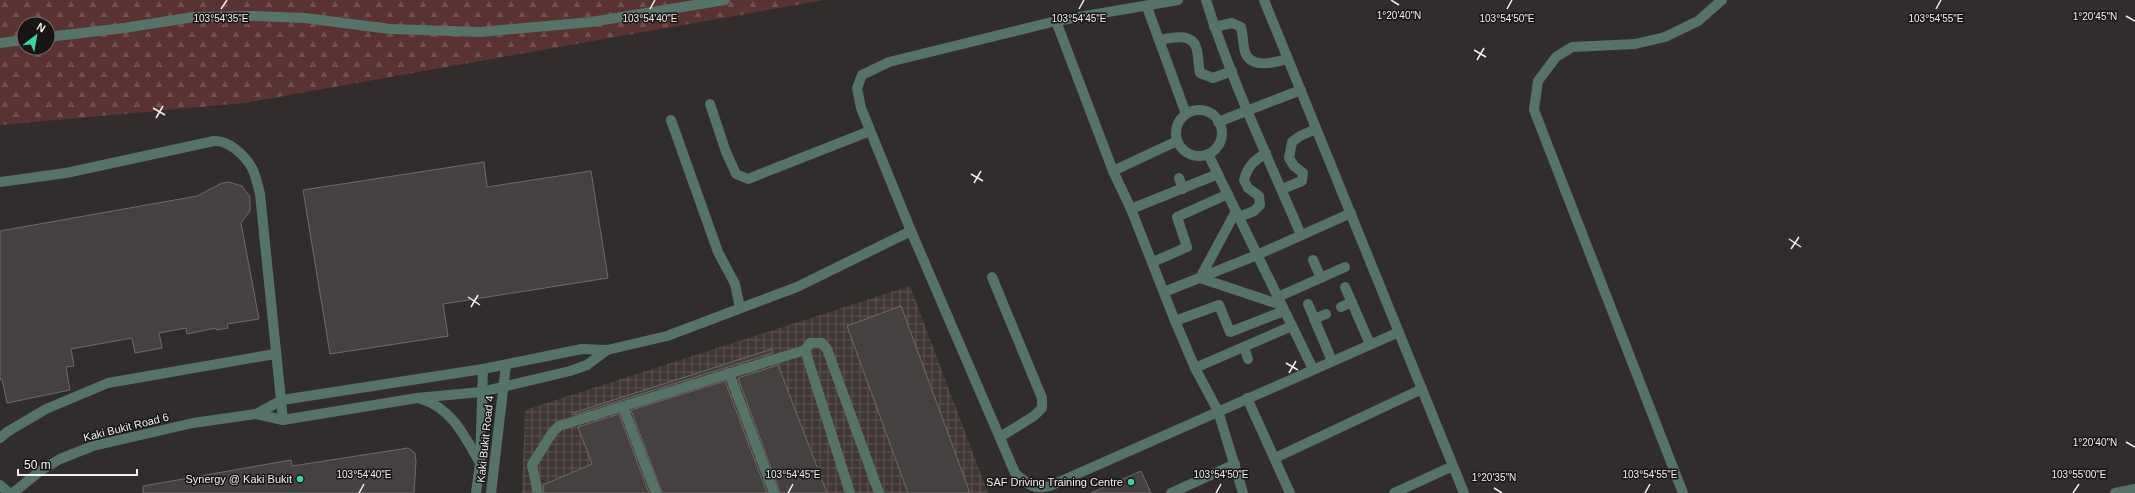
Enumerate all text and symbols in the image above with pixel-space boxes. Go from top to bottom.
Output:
text: 1°20'40"N [1377,10,1421,21]
text: 1°20'45"N [2073,11,2117,22]
text: 103°54'35"E [193,13,249,24]
text: 103°54'40"E [622,13,678,24]
text: 103°54'45"E [1051,13,1107,24]
text: 103°54'50"E [1479,13,1535,24]
text: 103°54'55"E [1908,13,1964,24]
north arrow [16,16,56,56]
text: N [35,20,48,35]
street label: Kaki Bukit Road 4 [474,395,496,483]
street label: Kaki Bukit Road 6 [82,411,170,443]
text: 1°20'40"N [2073,437,2117,448]
scale bar [18,451,137,477]
text: 50 m [24,458,51,472]
text: 103°54'40"E [336,469,392,480]
text: 103°54'45"E [765,469,821,480]
text: 103°54'50"E [1193,469,1249,480]
text: 103°54'55"E [1622,469,1678,480]
text: 103°55'00"E [2051,469,2107,480]
text: 1°20'35"N [1472,472,1516,483]
place label: Synergy @ Kaki Bukit [185,473,292,485]
marker: Synergy @ Kaki Bukit [295,474,305,484]
place label: SAF Driving Training Centre [986,476,1123,488]
marker: SAF Driving Training Centre [1126,477,1136,487]

